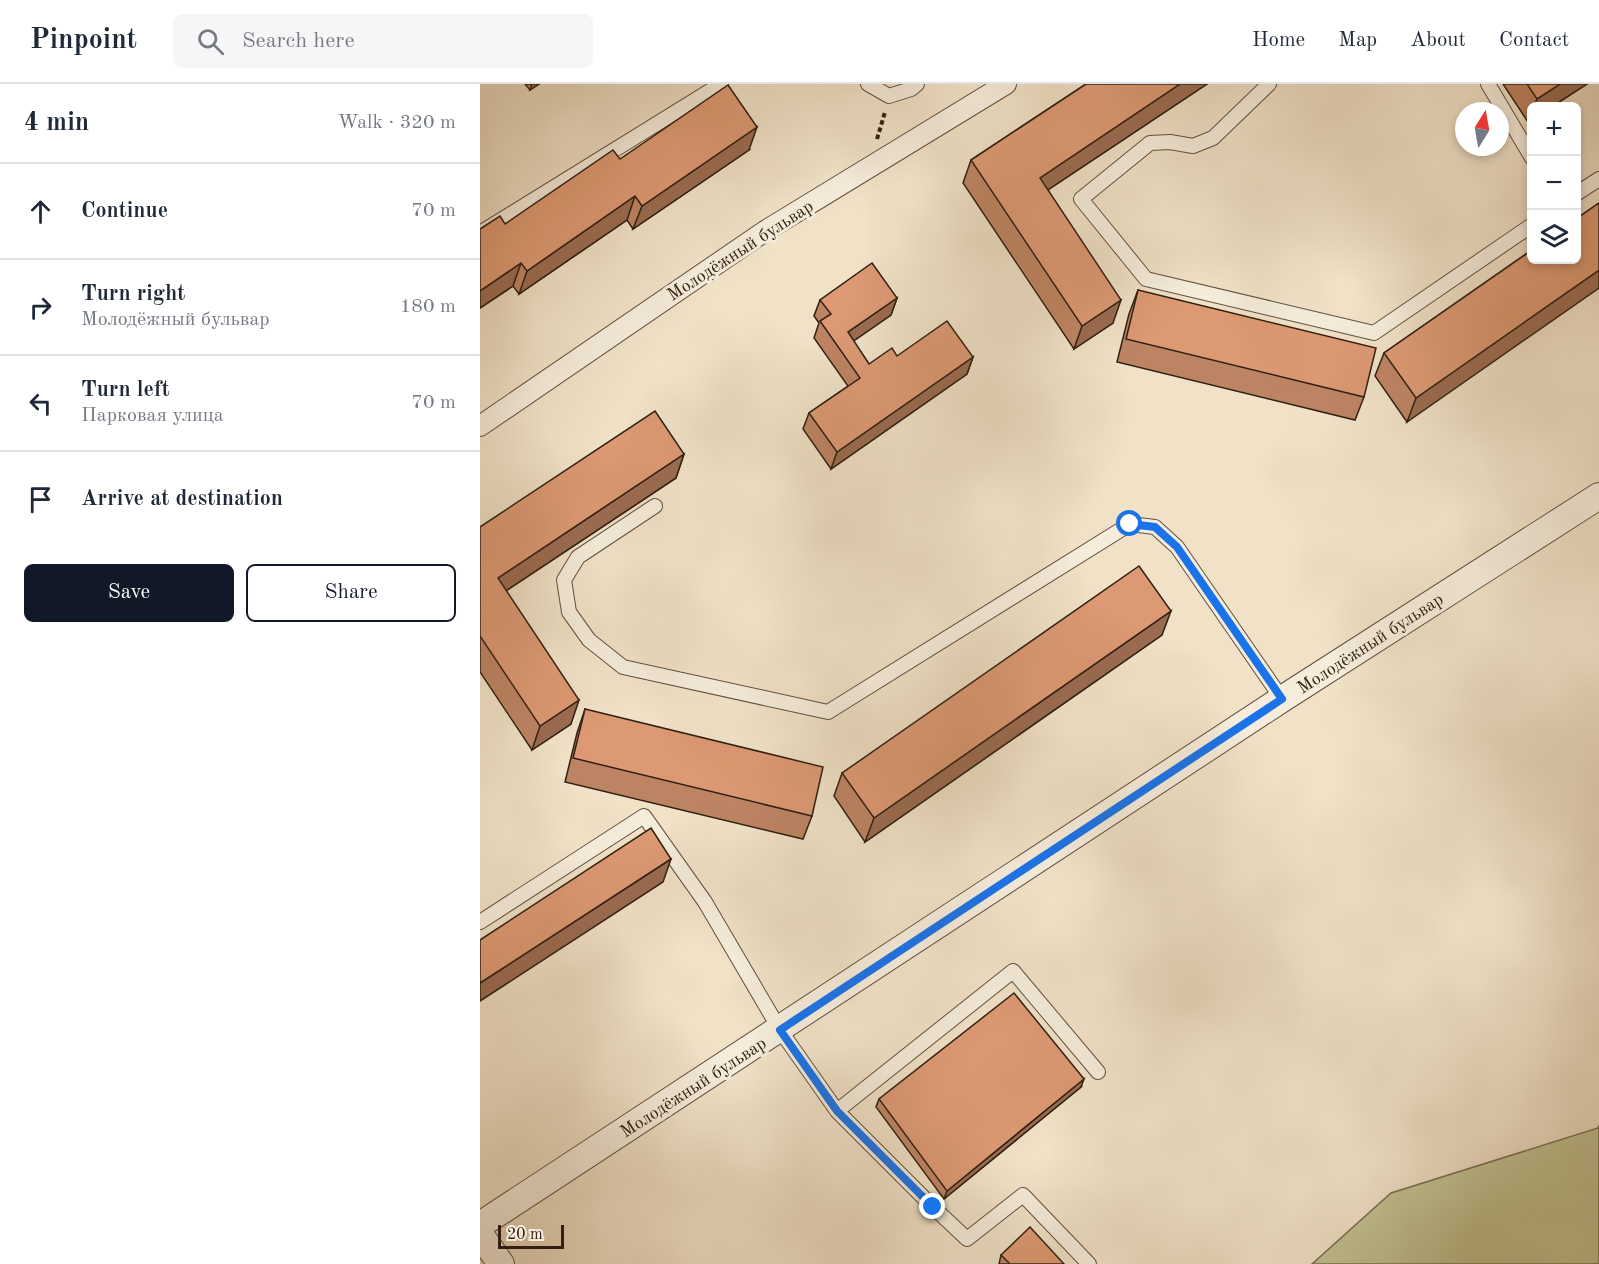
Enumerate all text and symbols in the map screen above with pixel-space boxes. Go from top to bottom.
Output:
search box [173,14,593,68]
icon: search [194,25,227,58]
text: Pinpoint [30,27,137,55]
text: Search here [242,30,355,52]
text: Home [1252,30,1305,51]
text: Map [1338,30,1377,51]
text: About [1410,30,1466,51]
text: Contact [1499,30,1569,51]
north arrow [1455,102,1509,156]
map controls [1527,102,1581,264]
button: + [1527,102,1581,156]
text: 4 min [24,110,89,136]
text: Walk · 320 m [337,113,456,133]
button: − [1527,156,1581,210]
icon: ahead [24,195,57,228]
street label: Молодёжный бульвар [664,197,817,305]
text: Continue [81,200,168,222]
text: 70 m [411,201,456,221]
button: layers [1527,210,1581,264]
text: Turn right [81,283,185,305]
icon: right [24,291,57,324]
text: 180 m [400,297,456,317]
text: Молодёжный бульвар [81,310,270,330]
text: Turn left [81,379,170,401]
icon: left [24,387,57,420]
text: 70 m [411,393,456,413]
text: Парковая улица [81,406,224,426]
icon: arrive [24,483,57,516]
text: Arrive at destination [81,488,283,510]
route start [1116,510,1142,536]
button: Save [24,564,234,622]
button: Share [246,564,456,622]
street label: Молодёжный бульвар [1294,590,1447,698]
street label: Молодёжный бульвар [617,1034,770,1142]
route end [919,1193,945,1219]
scale bar [498,1222,564,1250]
text: 20 m [507,1227,543,1243]

